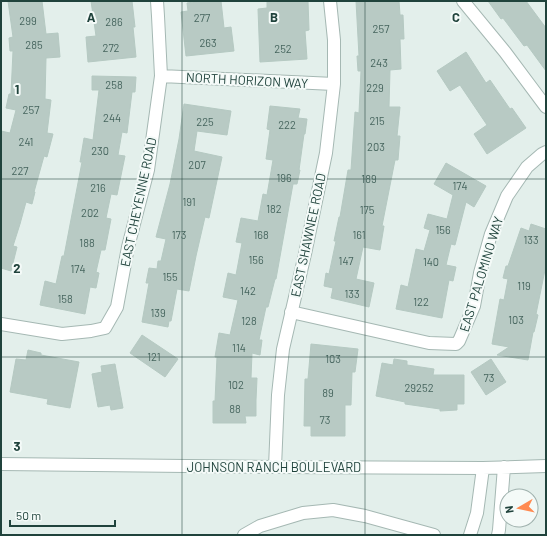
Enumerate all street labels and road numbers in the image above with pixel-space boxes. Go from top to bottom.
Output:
street label: NORTH HORIZON WAY [185,69,309,91]
street label: EAST CHEYENNE ROAD [116,136,160,268]
street label: EAST SHAWNEE ROAD [287,172,329,298]
street label: EAST PALOMINO WAY [456,214,506,334]
street label: JOHNSON RANCH BOULEVARD [187,459,361,475]

